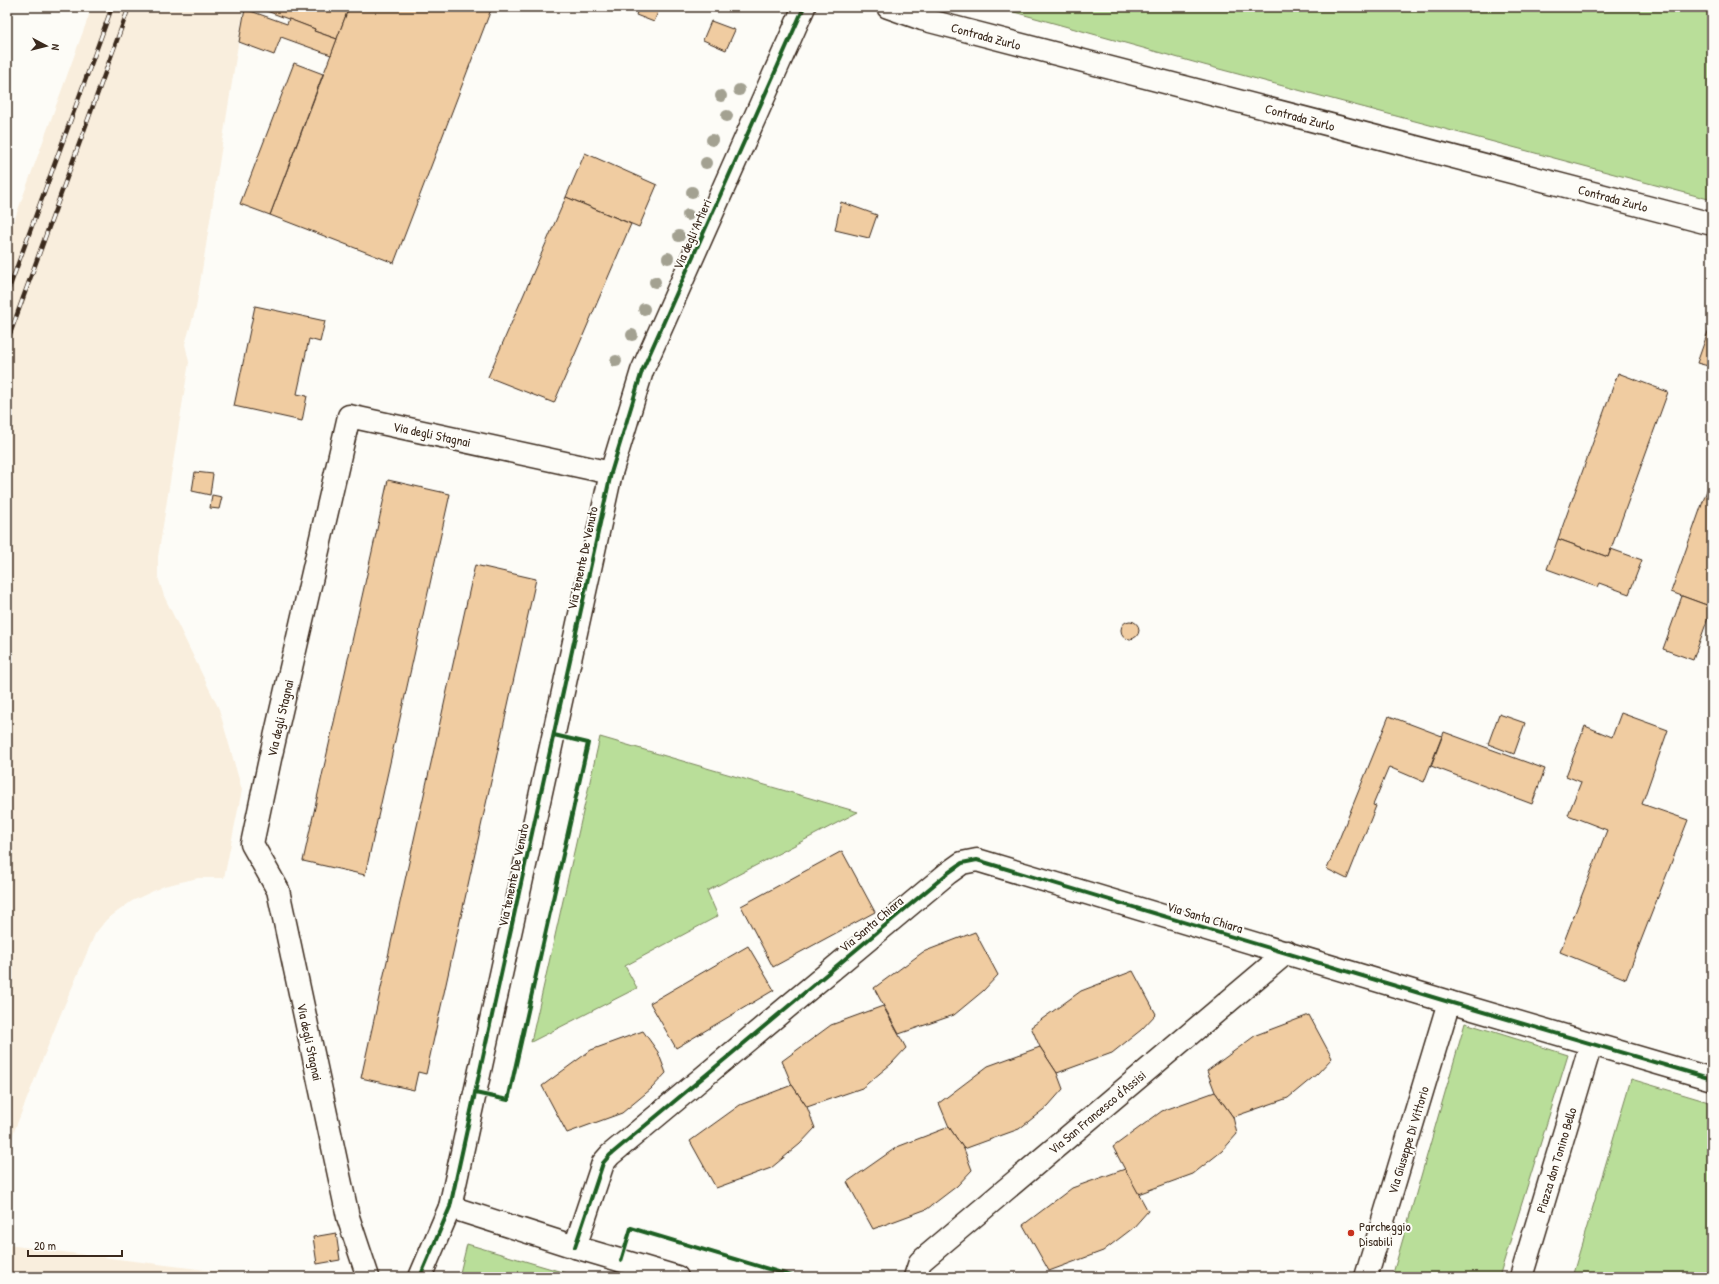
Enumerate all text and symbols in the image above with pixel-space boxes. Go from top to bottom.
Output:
street label: Contrada Zurlo [949,18,1023,54]
north arrow [26,26,66,66]
text: N [49,43,63,51]
street label: Contrada Zurlo [1263,99,1337,135]
street label: Contrada Zurlo [1576,180,1650,216]
street label: Via degli Artieri [668,196,716,272]
street label: Via degli Stagnai [392,417,472,451]
street label: Via tenente De Venuto [562,505,602,611]
street label: Via degli Stagnai [262,678,298,758]
street label: Via tenente De Venuto [493,822,533,928]
street label: Via Santa Chiara [835,892,907,956]
street label: Via Santa Chiara [1165,897,1245,937]
street label: Via degli Stagnai [293,1002,327,1082]
street label: Via San Francesco d'Assisi [1044,1066,1150,1158]
street label: Via Giuseppe Di Vittorio [1383,1084,1433,1196]
street label: Piazza don Tonino Bello [1531,1105,1581,1215]
place label: Parcheggio Disabili [1359,1217,1411,1250]
marker: Parcheggio Disabili [1346,1228,1356,1238]
scale bar [28,1232,122,1258]
text: 20 m [34,1237,56,1254]

